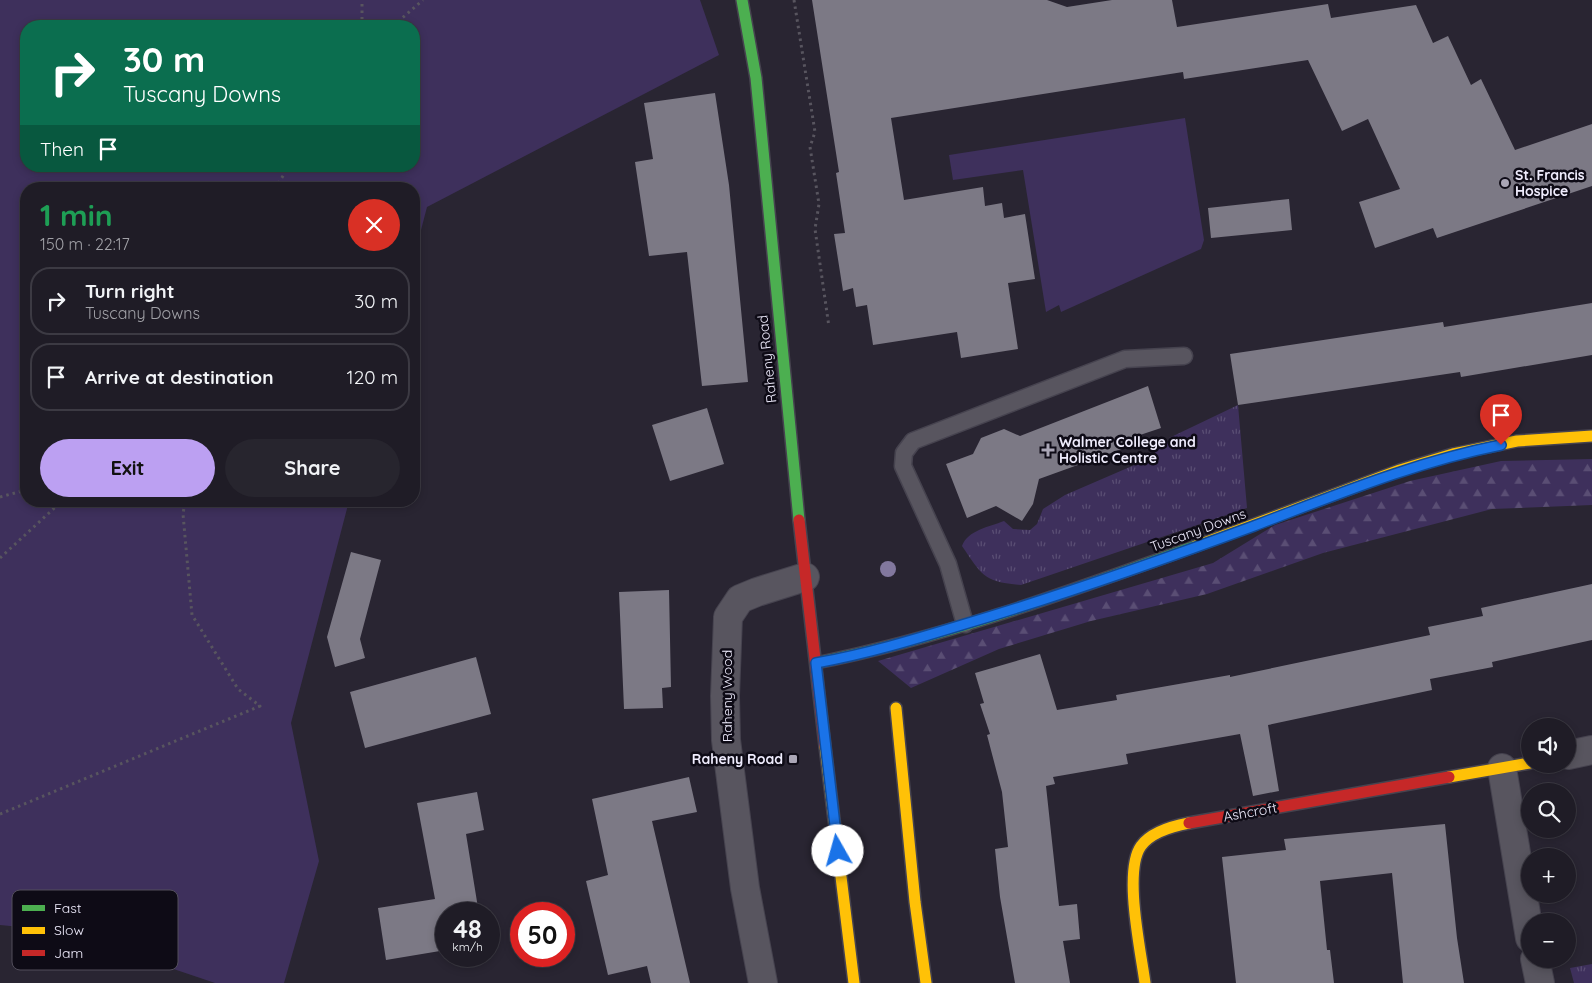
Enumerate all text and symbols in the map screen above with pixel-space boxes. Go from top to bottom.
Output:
text: 30 m [123,37,205,81]
icon: right [40,40,105,105]
text: Tuscany Downs [123,80,281,108]
icon: arrive [94,135,122,163]
text: Then [40,137,84,161]
place label: St. Francis Hospice [1515,166,1585,200]
marker: St. Francis Hospice [1499,177,1511,189]
text: 1 min [40,196,113,234]
button: close [348,199,400,251]
text: 150 m · 22:17 [40,234,130,254]
text: Turn right [85,279,174,303]
icon: right [42,287,70,315]
text: 30 m [354,289,398,313]
text: Tuscany Downs [85,303,200,323]
street label: Raheny Road [753,314,781,404]
icon: arrive [42,363,70,391]
text: Arrive at destination [85,365,274,389]
text: 120 m [347,365,398,389]
pin [1480,394,1522,445]
icon: arrive [1487,401,1515,429]
place label: Walmer College and Holistic Centre [1059,433,1196,467]
button: Exit [40,439,215,497]
button: Share [225,439,400,497]
marker: Walmer College and Holistic Centre [1041,443,1055,457]
street label: Tuscany Downs [1148,504,1248,556]
street label: Raheny Wood [718,650,736,742]
map controls [1521,718,1576,968]
button: sound [1521,718,1576,773]
place label: Raheny Road [692,750,783,768]
marker: Raheny Road [787,753,799,765]
button: search [1521,783,1576,838]
street label: Ashcroft [1222,798,1278,826]
position arrow [811,824,863,876]
button: + [1521,848,1576,903]
legend [12,890,178,970]
text: Fast [54,899,82,917]
speed limit sign: 50 [510,902,575,967]
text: 48 [453,913,482,944]
button: − [1521,913,1576,968]
text: Slow [54,921,84,939]
text: km/h [452,939,483,954]
text: Jam [54,944,83,962]

